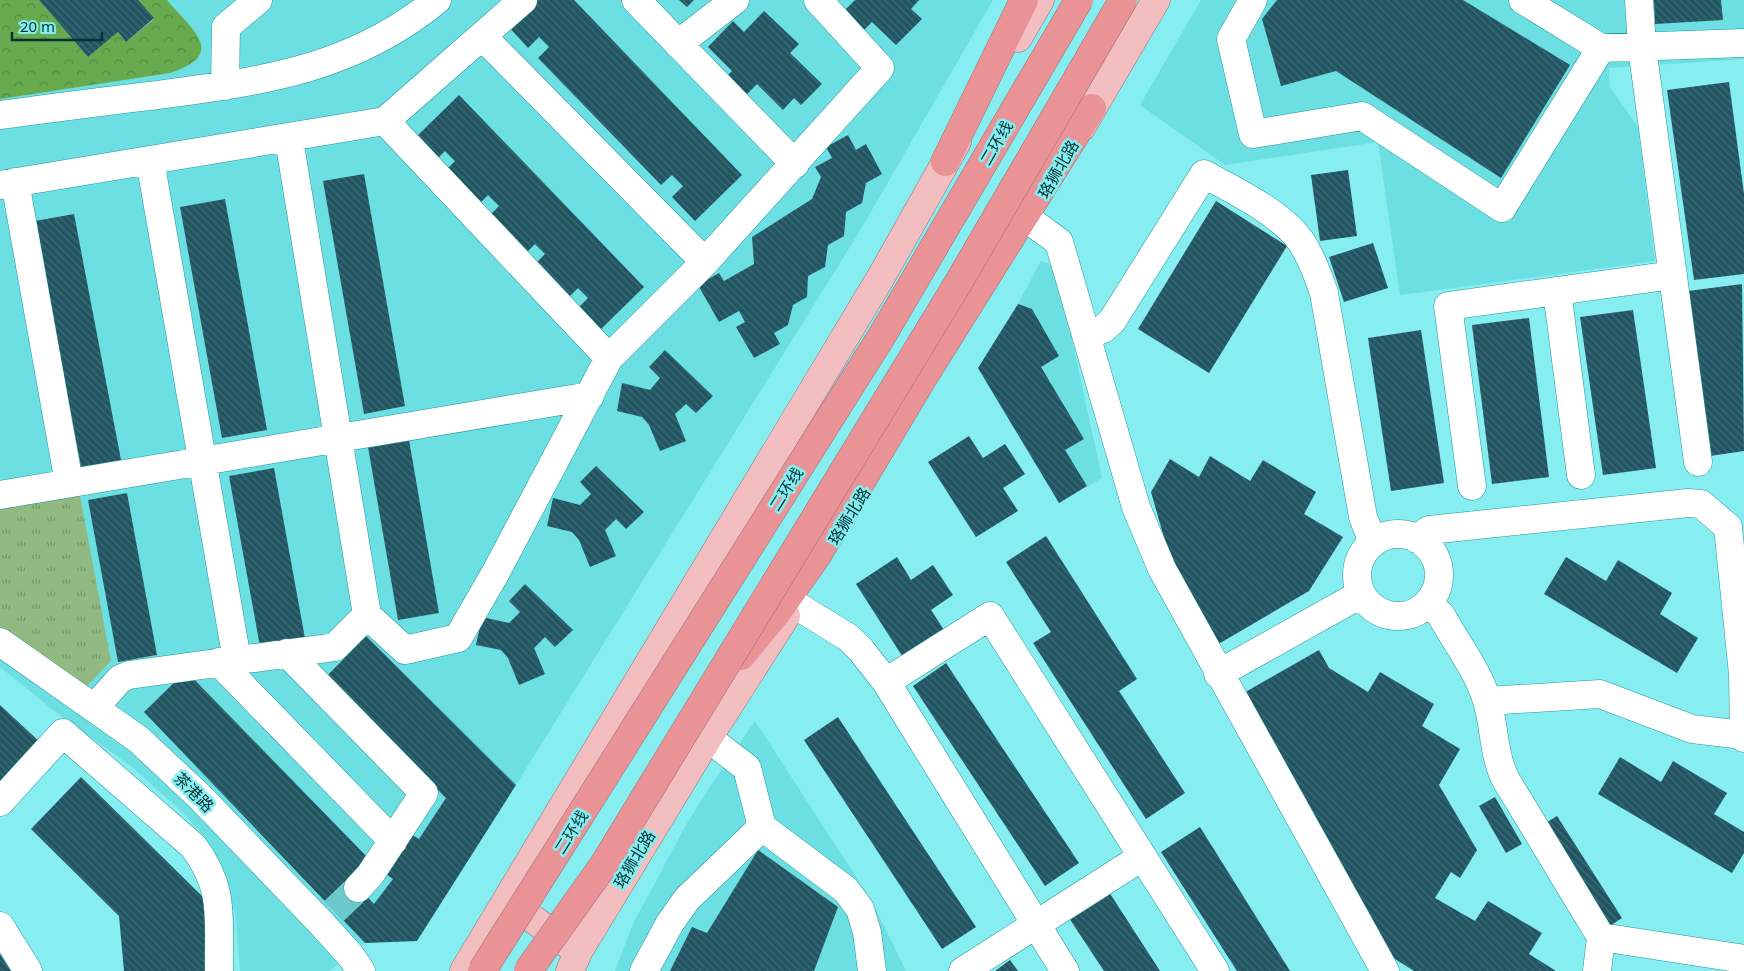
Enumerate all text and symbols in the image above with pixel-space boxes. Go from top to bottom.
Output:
scale bar [12,10,102,42]
text: 20 m [20,16,55,36]
street label: 二环线 [974,117,1018,169]
street label: 珞狮北路 [1032,136,1084,202]
street label: 二环线 [764,463,808,515]
street label: 珞狮北路 [823,483,875,549]
street label: 茶港路 [169,767,219,817]
street label: 二环线 [549,806,593,858]
street label: 珞狮北路 [608,826,660,892]

